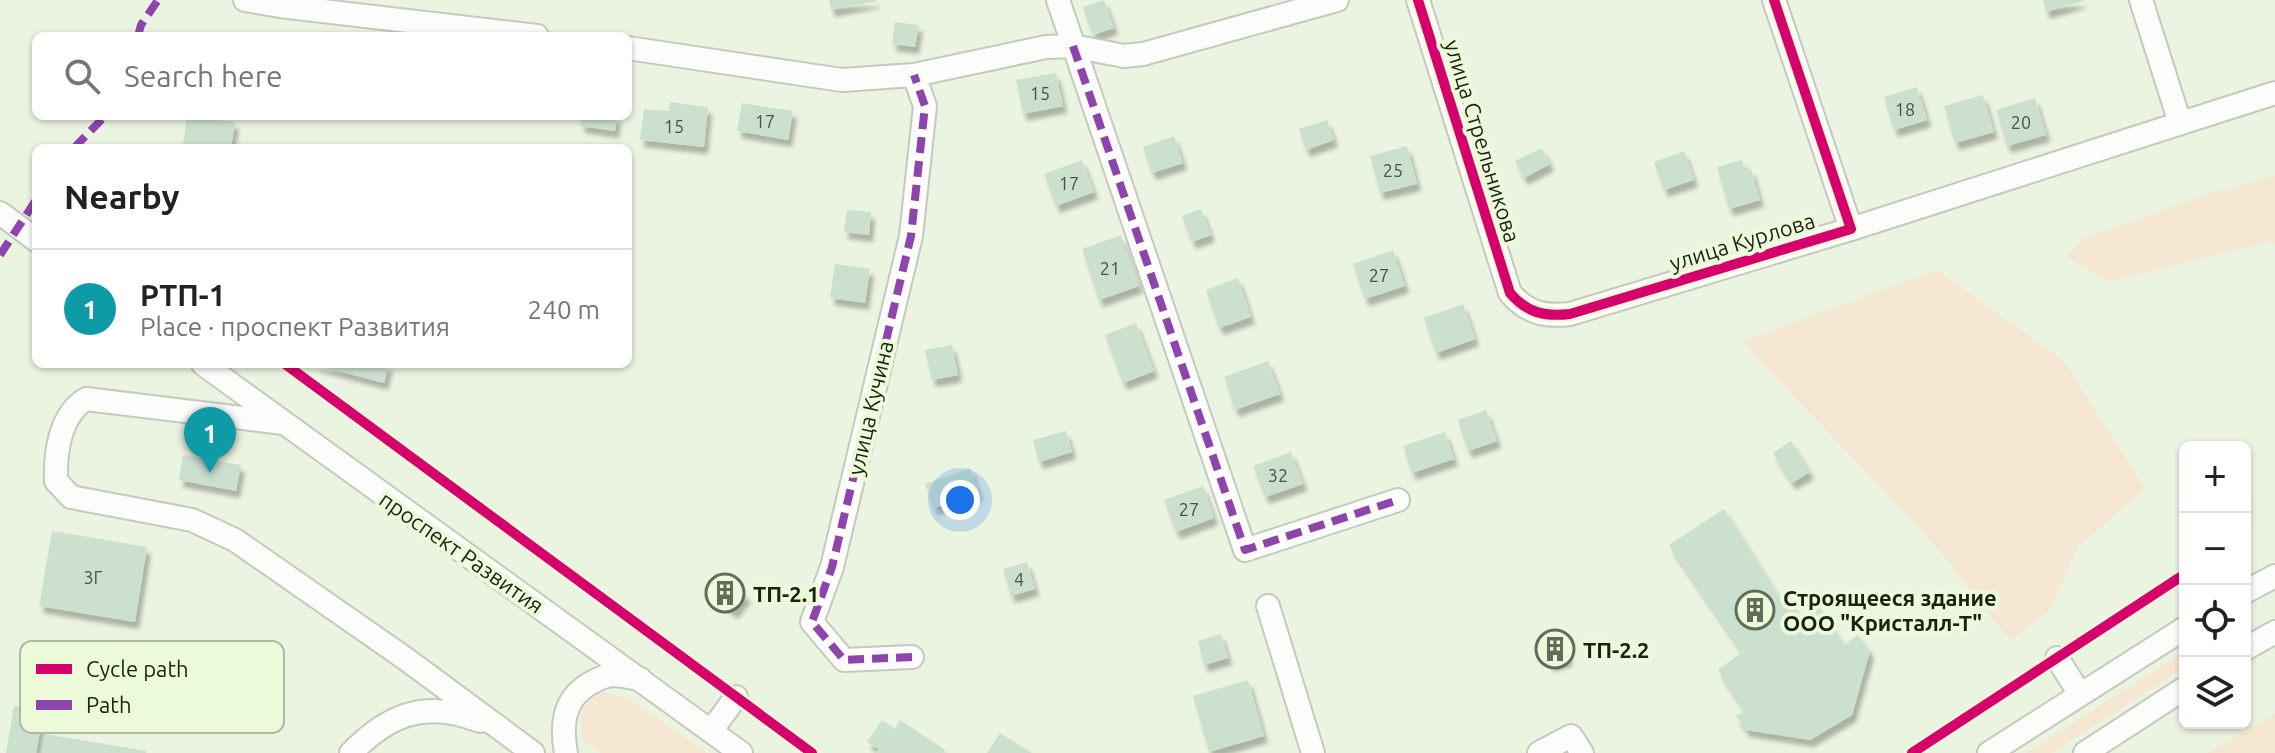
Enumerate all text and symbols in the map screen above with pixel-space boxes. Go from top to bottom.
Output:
search box [32,32,632,120]
street label: улица Стрельникова [1440,37,1526,245]
icon: search [60,54,104,98]
text: Search here [124,59,283,93]
house number: 15 [1030,83,1050,103]
house number: 18 [1895,99,1915,119]
house number: 17 [755,111,775,131]
house number: 20 [2011,112,2031,132]
house number: 15 [664,116,684,136]
house number: 25 [1383,160,1403,180]
house number: 17 [1059,173,1079,193]
text: Nearby [64,177,179,215]
street label: улица Курлова [1666,207,1818,275]
house number: 21 [1100,258,1120,278]
house number: 27 [1369,265,1389,285]
text: РТП-1 [140,278,226,312]
text: 1 [83,295,97,324]
text: 240 m [528,295,600,324]
text: Place · проспект Развития [140,312,450,341]
street label: улица Кучина [842,338,898,478]
pin: 1 [184,407,236,473]
map controls [2179,441,2251,729]
button: + [2179,441,2251,513]
house number: 32 [1268,465,1288,485]
your location [940,480,980,520]
street label: проспект Развития [375,486,549,618]
house number: 27 [1179,499,1199,519]
button: − [2179,513,2251,585]
house number: 3Г [83,567,103,587]
house number: 4 [1014,569,1024,589]
building icon: ТП-2.1 [704,572,746,614]
place label: ТП-2.1 [753,581,819,606]
place label: Строящееся здание ООО "Кристалл-Т" [1783,585,1997,635]
button: locate [2179,585,2251,657]
building icon: Строящееся здание ООО "Кристалл-Т" [1734,589,1776,631]
building icon: ТП-2.2 [1534,628,1576,670]
place label: ТП-2.2 [1583,637,1649,662]
legend [20,641,284,733]
text: Cycle path [86,656,189,681]
button: layers [2179,657,2251,729]
text: Path [86,692,131,717]

